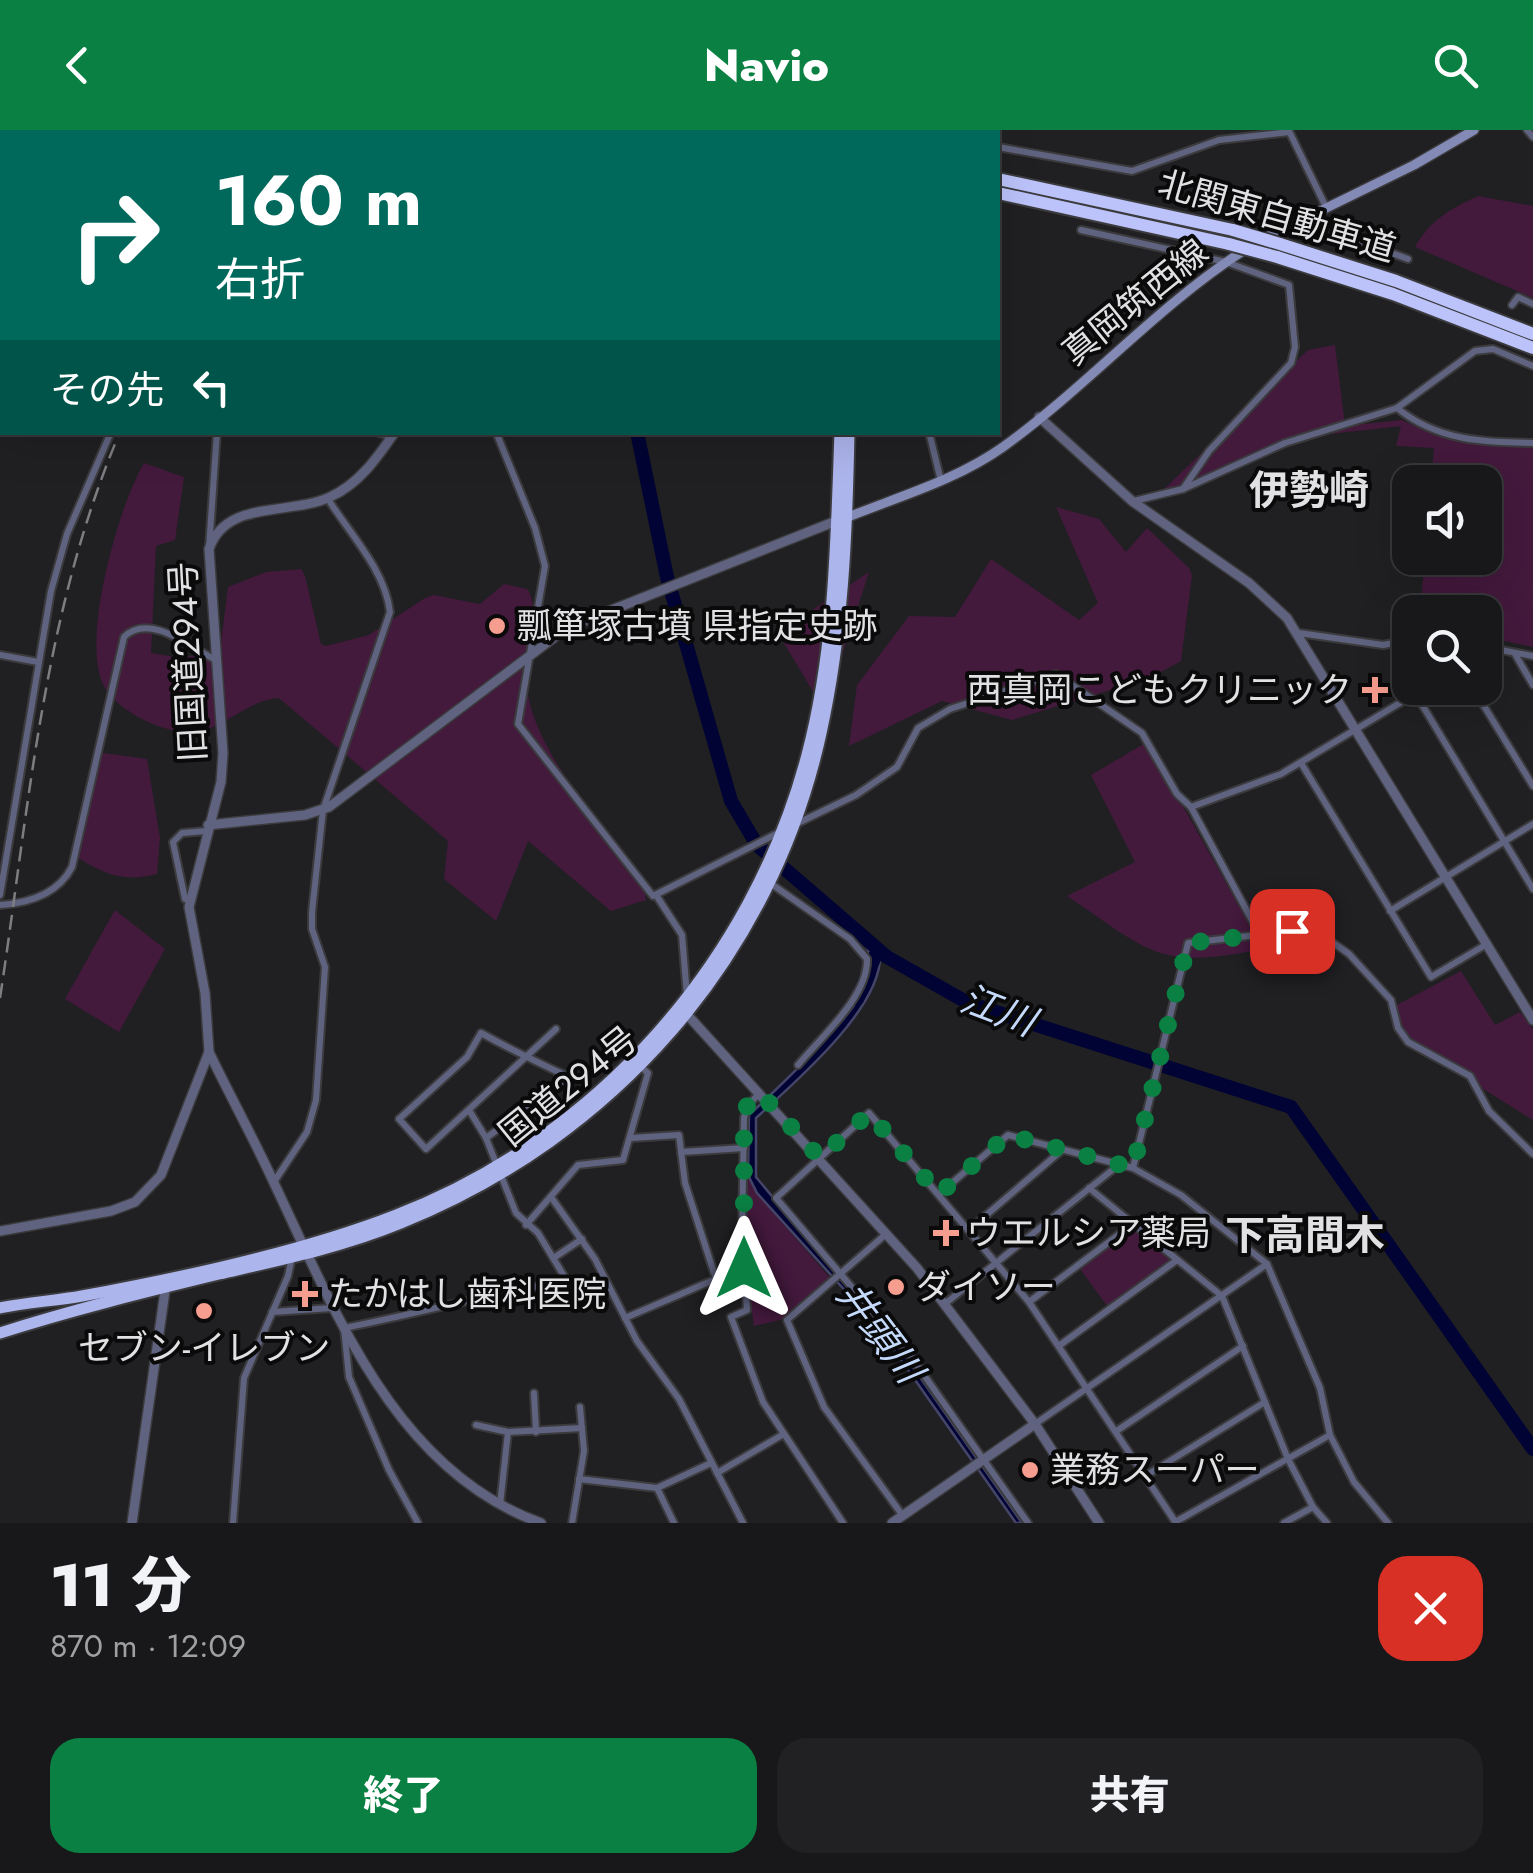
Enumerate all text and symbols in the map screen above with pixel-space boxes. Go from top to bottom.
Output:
text: Navio [704,33,829,98]
icon: back [50,38,105,93]
icon: search [1428,38,1483,93]
text: 160 m [215,150,422,251]
street label: 北関東自動車道 [1152,158,1402,274]
icon: right [50,170,180,300]
street label: 真岡筑西線 [1051,228,1219,376]
text: 右折 [215,247,305,312]
icon: left [184,360,239,415]
text: その先 [50,362,164,417]
district label: 伊勢崎 [1249,461,1369,519]
map controls [1392,465,1502,705]
button: sound [1392,465,1502,575]
street label: 旧国道294号 [158,561,218,763]
button: search [1392,595,1502,705]
place label: 瓢箪塚古墳 県指定史跡 [517,601,878,651]
marker: 瓢箪塚古墳 県指定史跡 [486,615,508,637]
place label: 西真岡こどもクリニック [967,665,1352,715]
marker: 西真岡こどもクリニック [1362,677,1388,703]
pin [1250,889,1335,974]
icon: arrive [1265,904,1320,959]
water label: 江川 [953,971,1047,1051]
street label: 国道294号 [488,1015,648,1157]
district label: 下高間木 [1225,1206,1385,1264]
place label: ウエルシア薬局 [966,1208,1211,1258]
position arrow [692,1216,796,1320]
marker: ウエルシア薬局 [935,1222,957,1244]
place label: ダイソー [916,1262,1056,1312]
place label: たかはし歯科医院 [328,1269,607,1319]
water label: 井頭川 [824,1270,939,1397]
marker: ダイソー [885,1276,907,1298]
marker: たかはし歯科医院 [292,1281,318,1307]
marker: セブン-イレブン [193,1300,215,1322]
place label: セブン-イレブン [78,1323,330,1373]
place label: 業務スーパー [1050,1445,1260,1495]
marker: 業務スーパー [1019,1459,1041,1481]
text: 11 分 [50,1542,191,1629]
button: close [1378,1556,1483,1661]
text: 870 m · 12:09 [50,1623,246,1669]
button: 終了 [50,1738,757,1853]
button: 共有 [777,1738,1483,1853]

